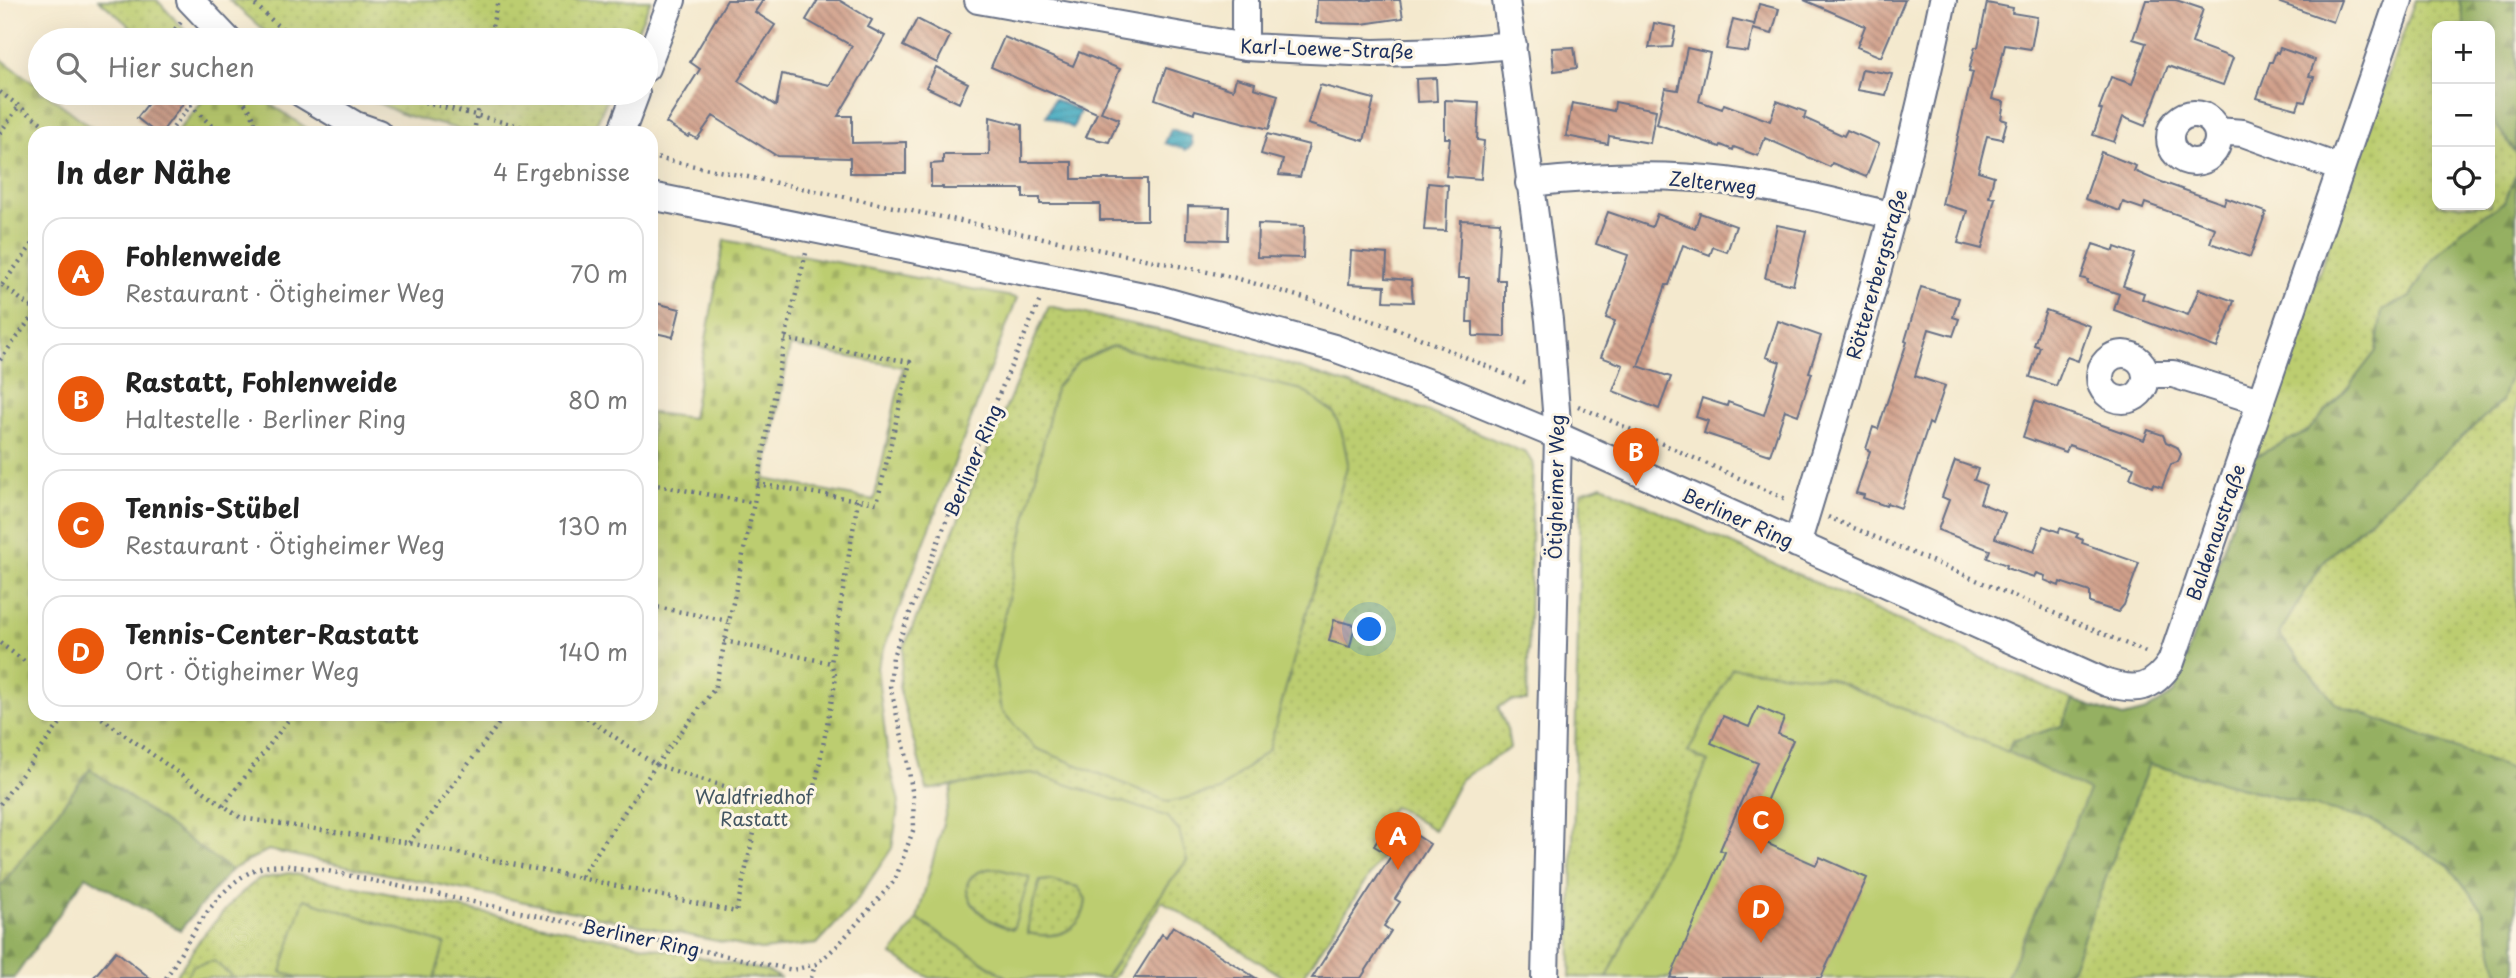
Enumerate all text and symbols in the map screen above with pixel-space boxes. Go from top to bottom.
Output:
map controls [2432,21,2495,210]
button: + [2432,21,2495,84]
search box [28,28,658,105]
street label: Karl-Loewe-Straße [1240,31,1414,65]
text: Hier suchen [108,47,255,86]
icon: search [52,48,90,86]
button: − [2432,84,2495,147]
button: locate [2432,147,2495,210]
text: In der Nähe [56,149,231,194]
text: 4 Ergebnisse [493,154,630,189]
street label: Zelterweg [1668,163,1758,201]
street label: Röttererbergstraße [1838,186,1914,362]
text: Fohlenweide [125,236,281,275]
text: A [72,256,90,291]
text: 70 m [570,256,628,291]
text: Restaurant · Ötigheimer Weg [125,275,445,310]
text: Rastatt, Fohlenweide [125,362,397,401]
text: B [73,382,89,417]
text: 80 m [568,382,628,417]
street label: Berliner Ring [936,400,1008,520]
text: Haltestelle · Berliner Ring [125,401,406,436]
street label: Ötigheimer Weg [1540,414,1570,560]
pin: B [1613,428,1659,486]
street label: Baldenaustraße [2179,460,2251,604]
street label: Berliner Ring [1678,480,1798,554]
text: Tennis-Stübel [125,488,300,527]
text: C [72,508,90,543]
text: 130 m [558,508,628,543]
text: Restaurant · Ötigheimer Weg [125,527,445,562]
your location [1352,612,1386,646]
text: Tennis-Center-Rastatt [125,614,419,653]
text: D [72,634,90,669]
text: 140 m [559,634,628,669]
text: Ort · Ötigheimer Weg [125,653,359,688]
park label: Waldfriedhof Rastatt [695,782,815,832]
pin: C [1738,796,1784,854]
pin: A [1375,812,1421,870]
pin: D [1738,885,1784,943]
street label: Berliner Ring [580,911,702,963]

